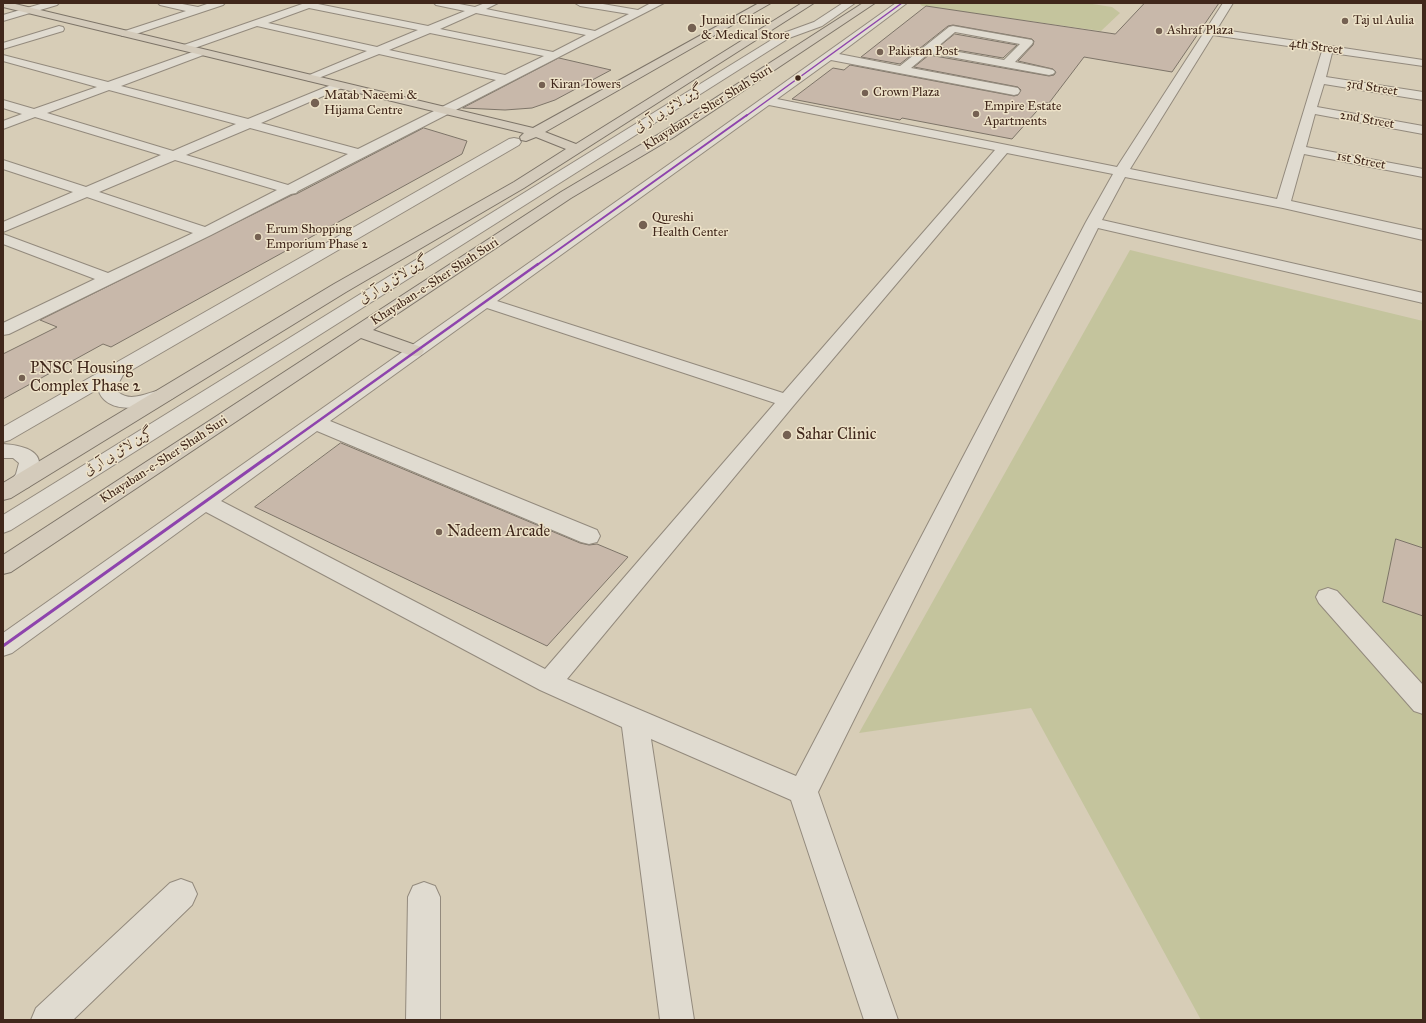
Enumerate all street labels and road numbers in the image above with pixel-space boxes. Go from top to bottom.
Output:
street label: 4th Street [1288,36,1344,58]
street label: Khayaban-e-Sher Shah Suri [641,62,775,154]
street label: 3rd Street [1345,76,1399,100]
street label: گرین لائن بی آر ٹی [632,82,706,136]
street label: 2nd Street [1339,108,1395,132]
street label: 1st Street [1335,149,1387,173]
street label: Khayaban-e-Sher Shah Suri [368,235,502,329]
street label: گرین لائن بی آر ٹی [357,253,431,307]
street label: Khayaban-e-Sher Shah Suri [97,413,231,507]
street label: گرین لائن بی آر ٹی [82,425,156,479]

